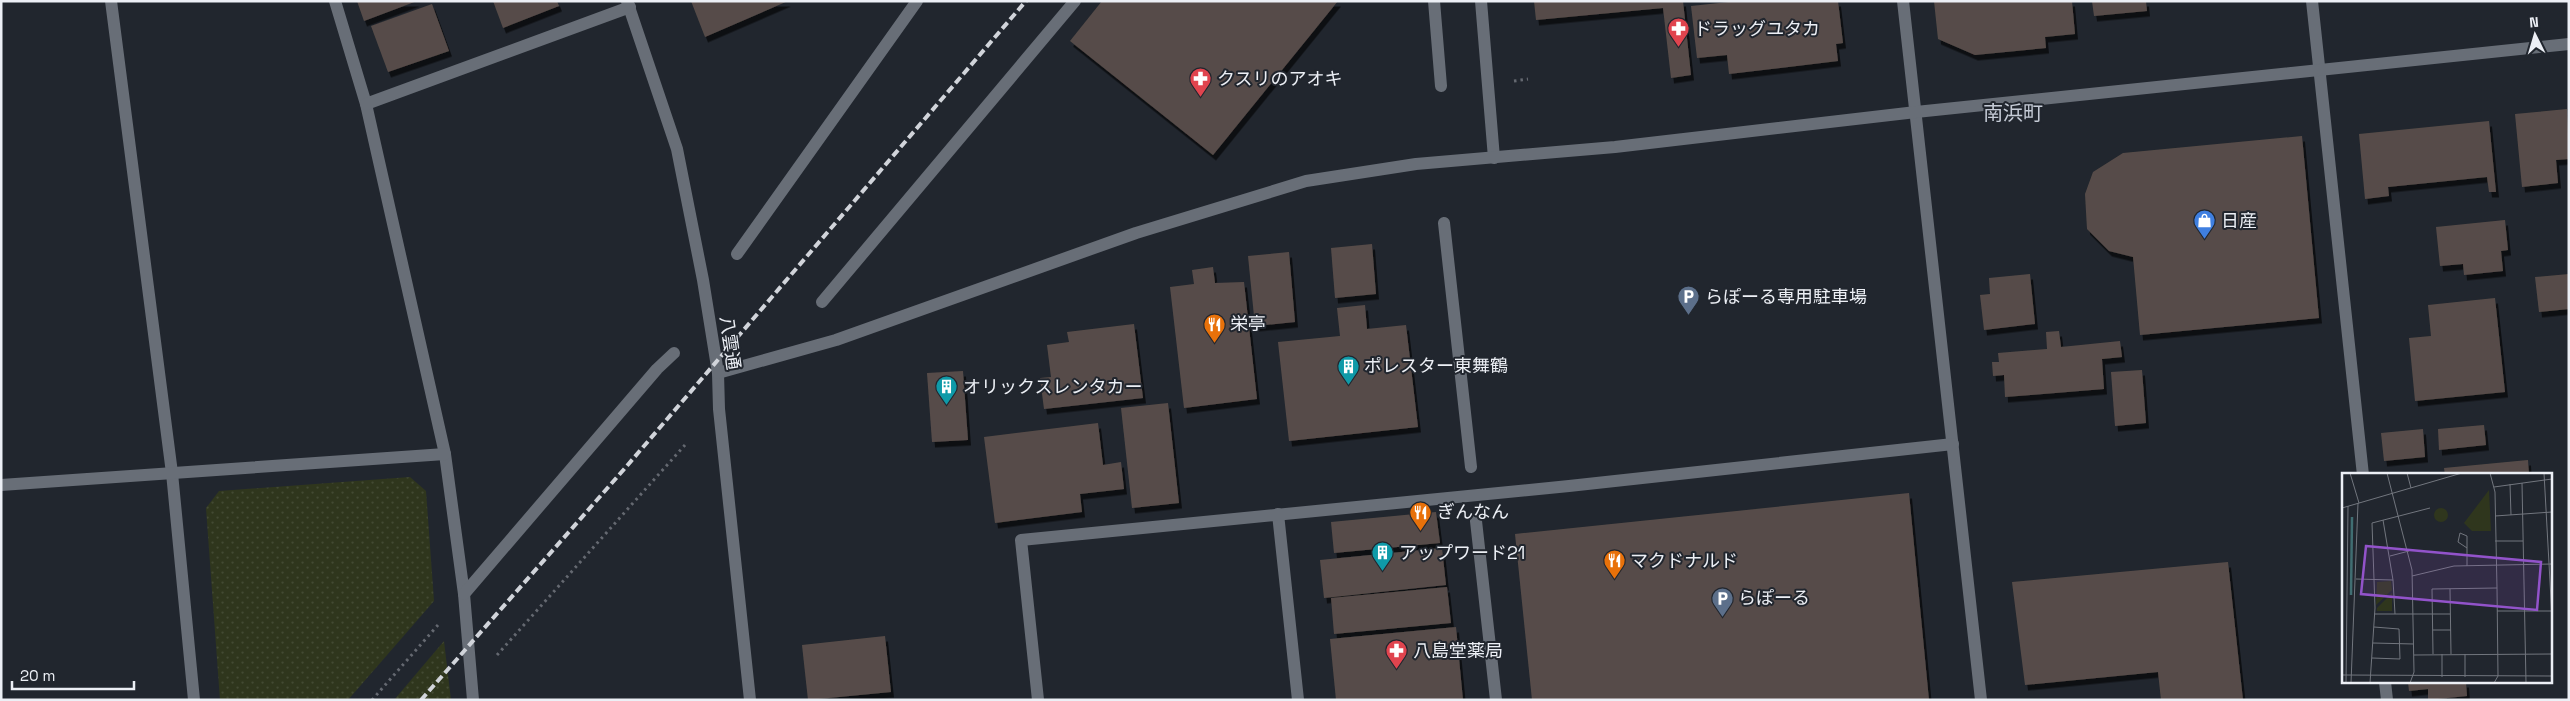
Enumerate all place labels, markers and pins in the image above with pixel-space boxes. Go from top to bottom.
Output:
pharmacy icon: ドラッグユタカ [1666,17,1690,48]
place label: ドラッグユタカ [1694,17,1820,40]
pharmacy icon: クスリのアオキ [1189,67,1213,98]
place label: クスリのアオキ [1217,67,1342,90]
shop icon: 日産 [2193,209,2217,240]
place label: 日産 [2221,209,2257,232]
parking icon: らぽーる専用駐車場 [1677,285,1701,316]
place label: らぽーる専用駐車場 [1705,285,1867,308]
restaurant icon: 栄亭 [1202,312,1226,343]
place label: 栄亭 [1230,312,1266,335]
building icon: ポレスター東舞鶴 [1336,354,1360,385]
place label: ポレスター東舞鶴 [1364,354,1508,377]
building icon: オリックスレンタカー [935,375,959,406]
place label: オリックスレンタカー [963,375,1142,398]
restaurant icon: ぎんなん [1409,500,1433,531]
place label: ぎんなん [1437,500,1509,523]
building icon: アップワード21 [1371,541,1395,572]
place label: アップワード21 [1399,541,1525,564]
restaurant icon: マクドナルド [1602,549,1626,580]
place label: マクドナルド [1630,549,1738,572]
parking icon: らぽーる [1710,586,1734,617]
place label: らぽーる [1738,586,1810,609]
pharmacy icon: 八島堂薬局 [1385,639,1409,670]
place label: 八島堂薬局 [1413,639,1503,662]

